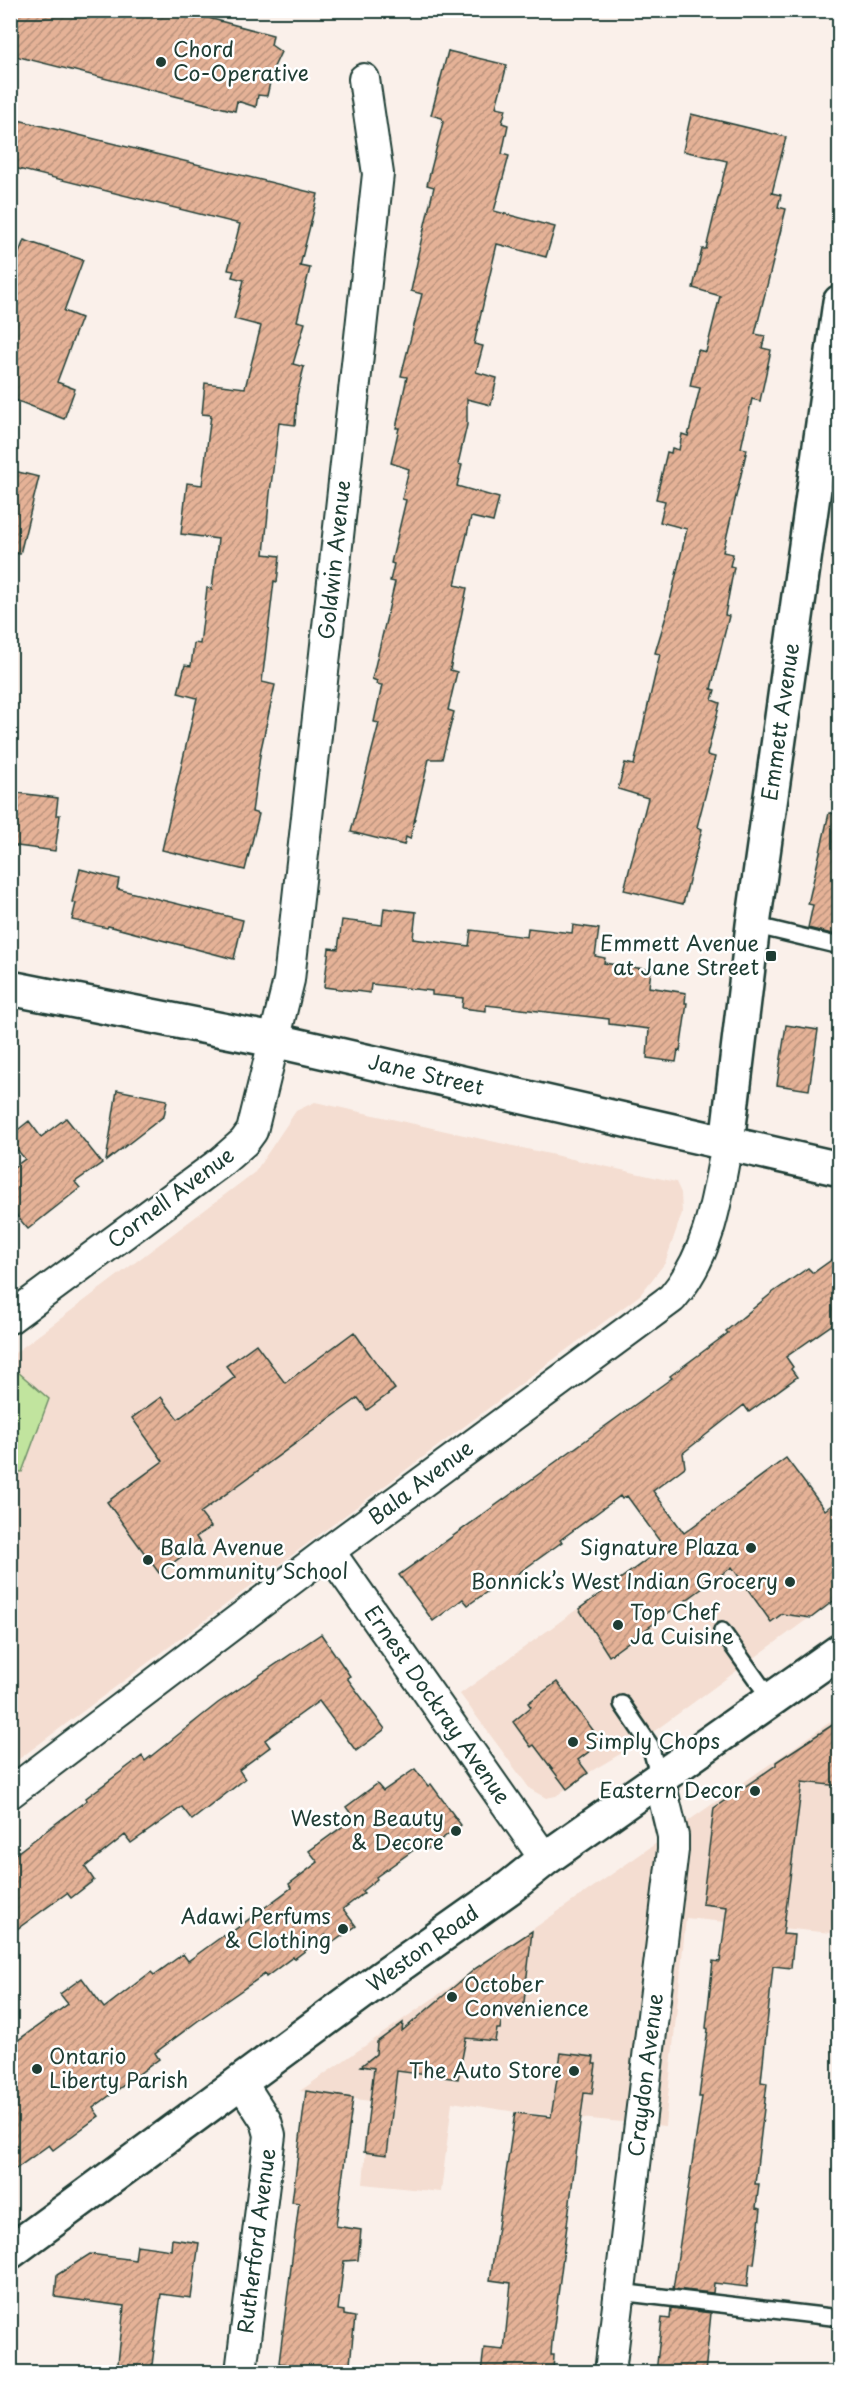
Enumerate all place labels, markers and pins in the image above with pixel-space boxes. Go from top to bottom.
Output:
place label: Chord Co-Operative [173,32,309,88]
marker: Chord Co-Operative [154,55,168,69]
place label: Emmett Avenue at Jane Street [600,926,759,982]
marker: Emmett Avenue at Jane Street [764,949,778,963]
place label: Bala Avenue Community School [160,1530,348,1586]
place label: Signature Plaza [580,1530,740,1562]
marker: Signature Plaza [744,1541,758,1555]
marker: Bala Avenue Community School [141,1553,155,1567]
place label: Bonnick’s West Indian Grocery [471,1564,778,1596]
marker: Bonnick’s West Indian Grocery [783,1575,797,1589]
place label: Top Chef Ja Cuisine [630,1595,734,1651]
marker: Top Chef Ja Cuisine [611,1618,625,1632]
place label: Simply Chops [585,1724,720,1756]
marker: Simply Chops [566,1735,580,1749]
place label: Eastern Decor [599,1773,743,1805]
marker: Eastern Decor [748,1784,762,1798]
place label: Weston Beauty & Decore [290,1801,444,1857]
marker: Weston Beauty & Decore [449,1824,463,1838]
place label: Adawi Perfums & Clothing [181,1899,331,1955]
marker: Adawi Perfums & Clothing [336,1922,350,1936]
place label: October Convenience [464,1967,589,2023]
marker: October Convenience [445,1990,459,2004]
place label: Ontario Liberty Parish [49,2039,188,2095]
place label: The Auto Store [409,2053,562,2085]
marker: Ontario Liberty Parish [30,2062,44,2076]
marker: The Auto Store [567,2064,581,2078]

